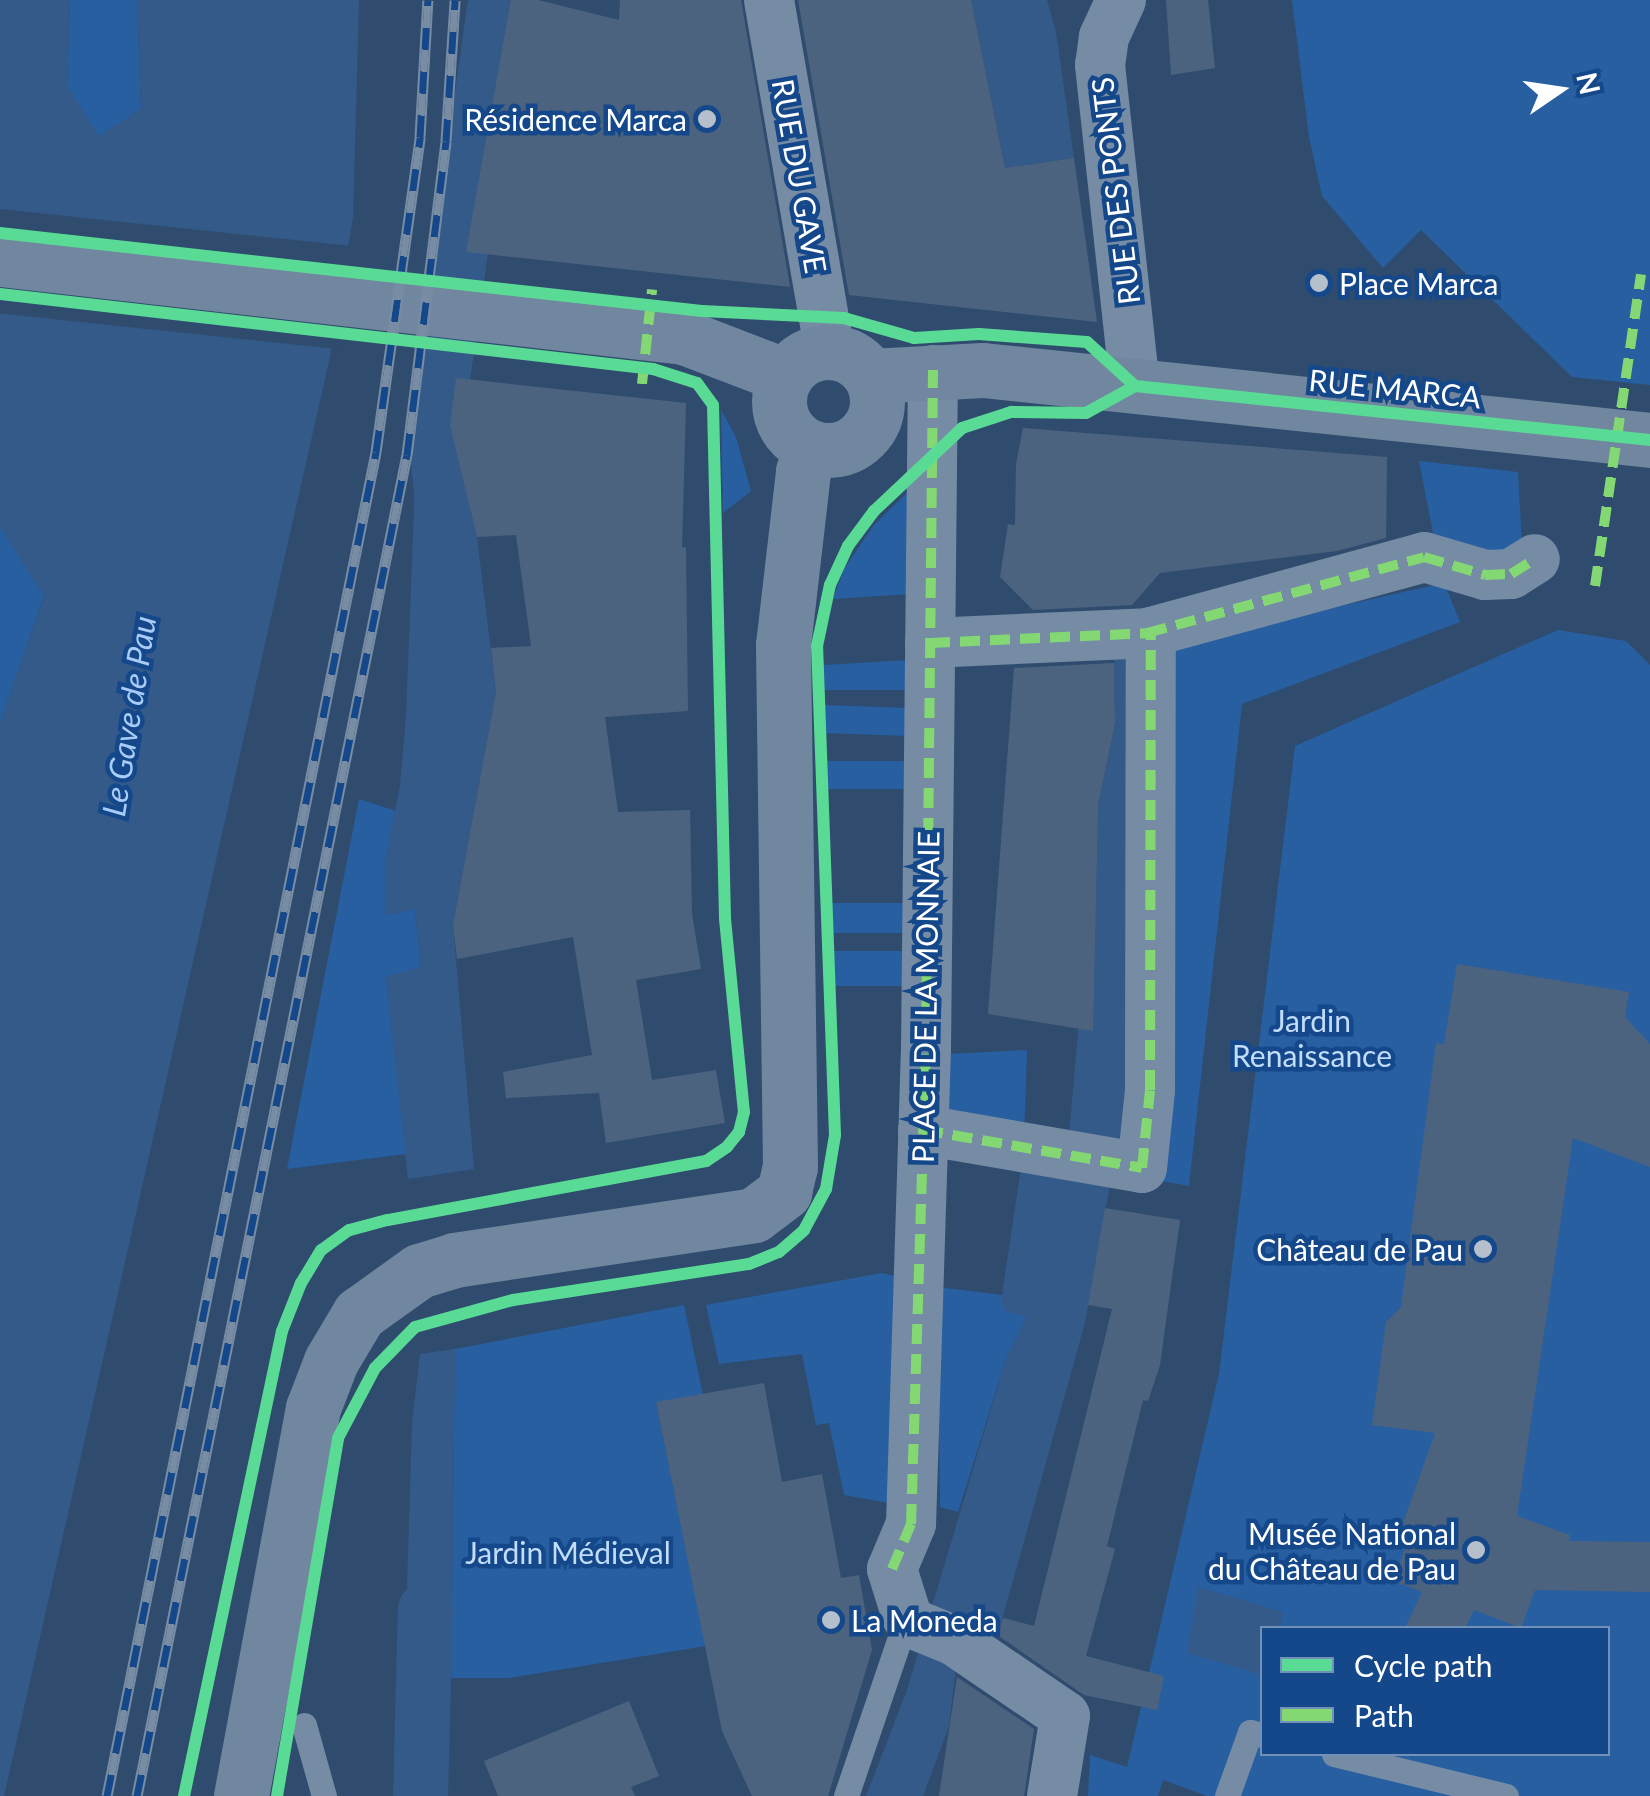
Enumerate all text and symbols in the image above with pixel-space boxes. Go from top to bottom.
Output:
north arrow [1510,40,1610,140]
text: N [1570,69,1608,98]
street label: RUE DES PONTS [1083,75,1147,307]
street label: RUE DU GAVE [765,76,835,276]
place label: Résidence Marca [464,101,687,137]
marker: Résidence Marca [696,108,718,130]
place label: Place Marca [1339,265,1498,301]
marker: Place Marca [1308,272,1330,294]
street label: RUE MARCA [1307,361,1483,415]
water label: Le Gave de Pau [94,613,164,819]
street label: PLACE DE LA MONNAIE [904,830,946,1164]
park label: Jardin Renaissance [1232,1002,1392,1072]
place label: Château de Pau [1256,1231,1463,1267]
marker: Château de Pau [1472,1238,1494,1260]
place label: Musée National du Château de Pau [1208,1515,1456,1586]
park label: Jardin Médieval [465,1534,671,1570]
marker: Musée National du Château de Pau [1465,1539,1487,1561]
place label: La Moneda [851,1602,998,1638]
marker: La Moneda [820,1609,842,1631]
legend [1260,1626,1610,1756]
text: Cycle path [1354,1647,1493,1683]
text: Path [1354,1697,1414,1733]

